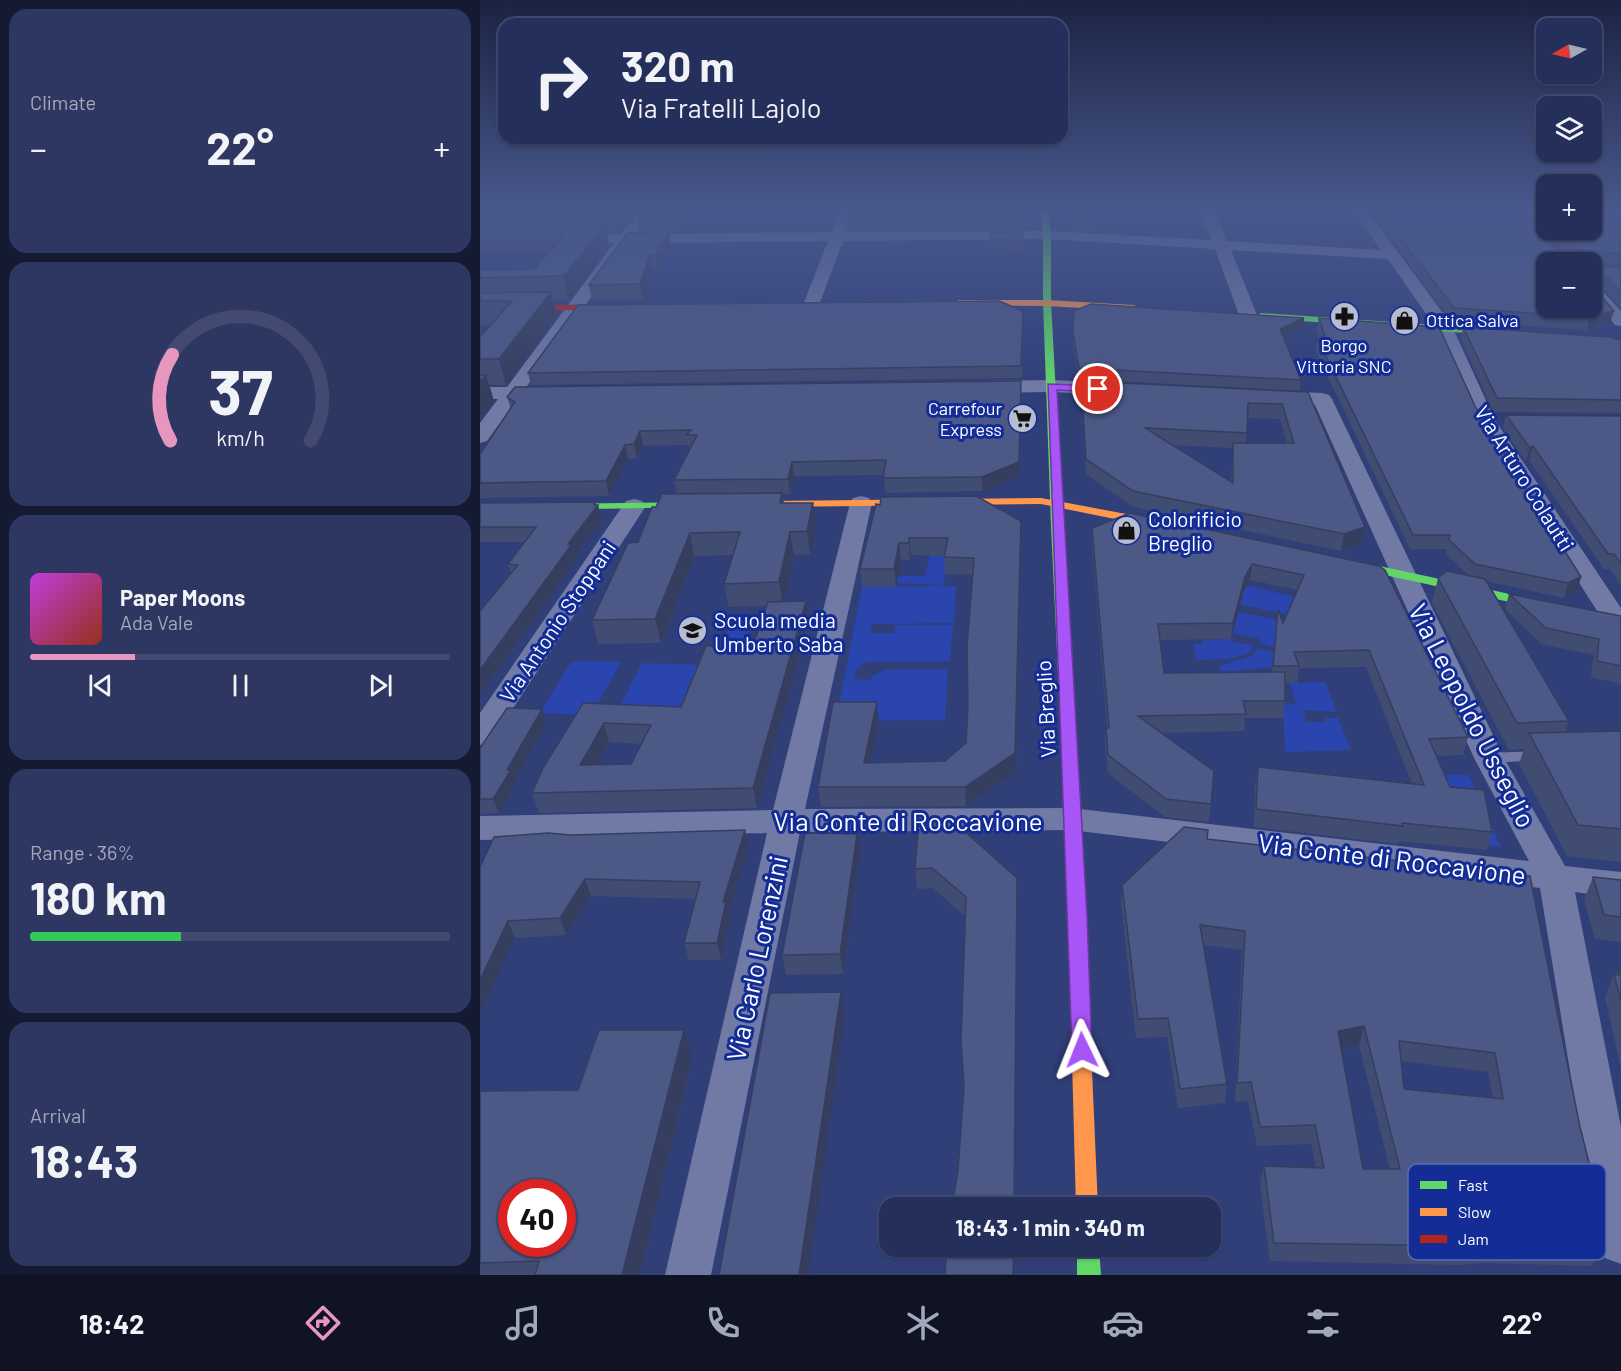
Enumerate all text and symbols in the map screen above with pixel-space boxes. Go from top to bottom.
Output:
north arrow [1536,18,1602,84]
map controls [1536,18,1602,318]
text: 320 m [621,40,735,90]
icon: right [522,42,600,120]
text: Climate [30,90,96,114]
text: Via Fratelli Lajolo [621,91,821,123]
button: layers [1536,96,1602,162]
text: 22° [206,120,274,174]
text: − [30,128,47,168]
text: + [433,128,450,168]
button: + [1536,174,1602,240]
button: − [1536,252,1602,318]
pharmacy icon: Borgo Vittoria SNC [1328,300,1360,332]
shop icon: Ottica Salva [1389,304,1421,336]
place label: Ottica Salva [1426,309,1518,331]
place label: Borgo Vittoria SNC [1296,334,1392,377]
text: 37 [208,353,272,427]
pin [1072,363,1123,414]
icon: arrive [1081,372,1114,405]
place label: Carrefour Express [928,397,1002,440]
street label: Via Arturo Colautti [1470,401,1580,555]
supermarket icon: Carrefour Express [1007,402,1039,434]
text: km/h [216,426,264,451]
place label: Colorificio Breglio [1148,506,1242,555]
shop icon: Colorificio Breglio [1111,514,1143,546]
street label: Via Antonio Stoppani [494,535,620,707]
text: Paper Moons [120,584,245,610]
street label: Via Leopoldo Usseglio [1403,598,1543,832]
place label: Scuola media Umberto Saba [714,607,844,656]
text: Ada Vale [120,610,193,634]
school or university icon: Scuola media Umberto Saba [677,615,709,647]
street label: Via Breglio [1030,660,1060,758]
icon: previous [84,669,117,702]
icon: pause [224,669,257,702]
icon: next [364,669,397,702]
street label: Via Conte di Roccavione [773,805,1043,836]
street label: Via Conte di Roccavione [1256,826,1528,890]
text: Range · 36% [30,840,134,864]
street label: Via Carlo Lorenzini [719,852,793,1064]
text: 180 km [30,870,167,924]
position arrow [1050,1018,1114,1082]
text: Arrival [30,1103,86,1127]
text: 18:43 [30,1133,138,1187]
legend [1408,1164,1606,1260]
text: Fast [1458,1175,1488,1194]
speed limit sign: 40 [498,1179,576,1257]
text: Slow [1458,1202,1491,1221]
text: 18:43 · 1 min · 340 m [955,1214,1145,1240]
text: Jam [1458,1229,1489,1248]
icon: directions [302,1302,344,1344]
icon: music [502,1302,544,1344]
icon: phone [702,1302,744,1344]
icon: climate [902,1302,944,1344]
icon: car [1102,1302,1144,1344]
icon: filters [1302,1302,1344,1344]
text: 18:42 [79,1307,144,1339]
text: 22° [1502,1307,1542,1339]

